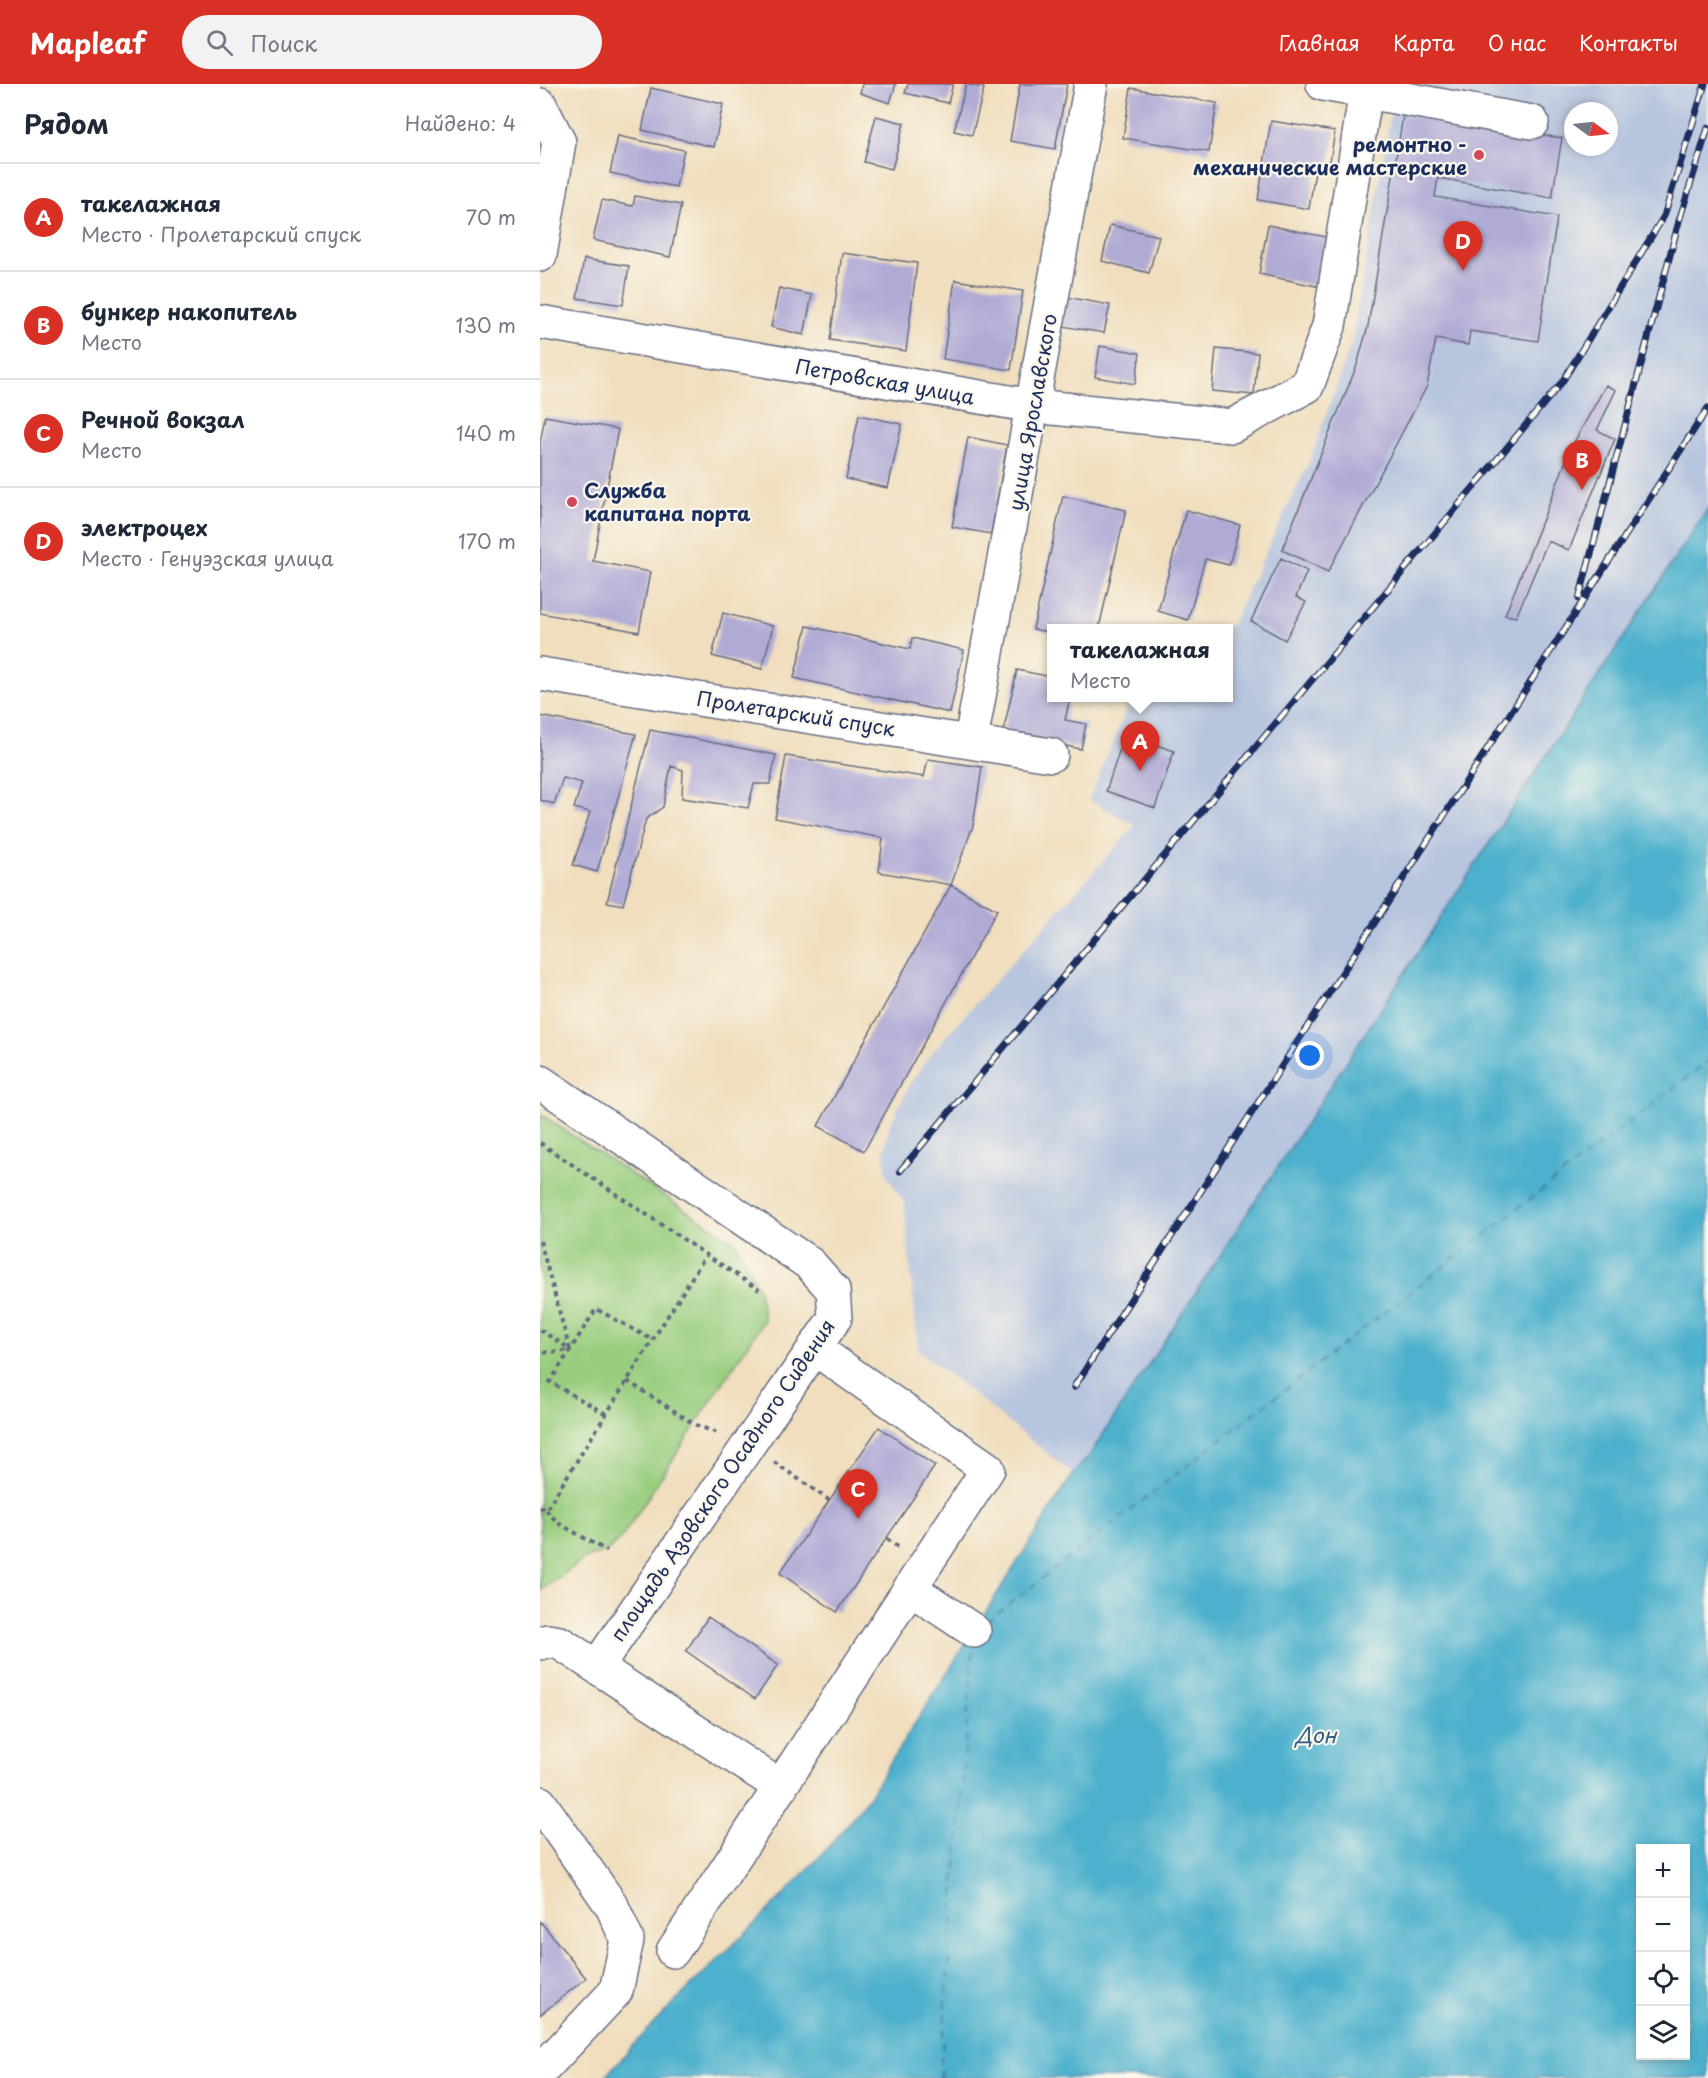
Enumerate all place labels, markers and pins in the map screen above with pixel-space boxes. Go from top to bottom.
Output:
place label: ремонтно - механические мастерские [1193,129,1467,182]
marker: ремонтно - механические мастерские [1472,148,1486,162]
pin: D [1444,222,1482,271]
pin: B [1562,440,1602,490]
place label: Служба капитана порта [584,475,751,528]
marker: Служба капитана порта [565,495,579,509]
pin: A [1120,722,1160,771]
pin: C [838,1470,878,1519]

